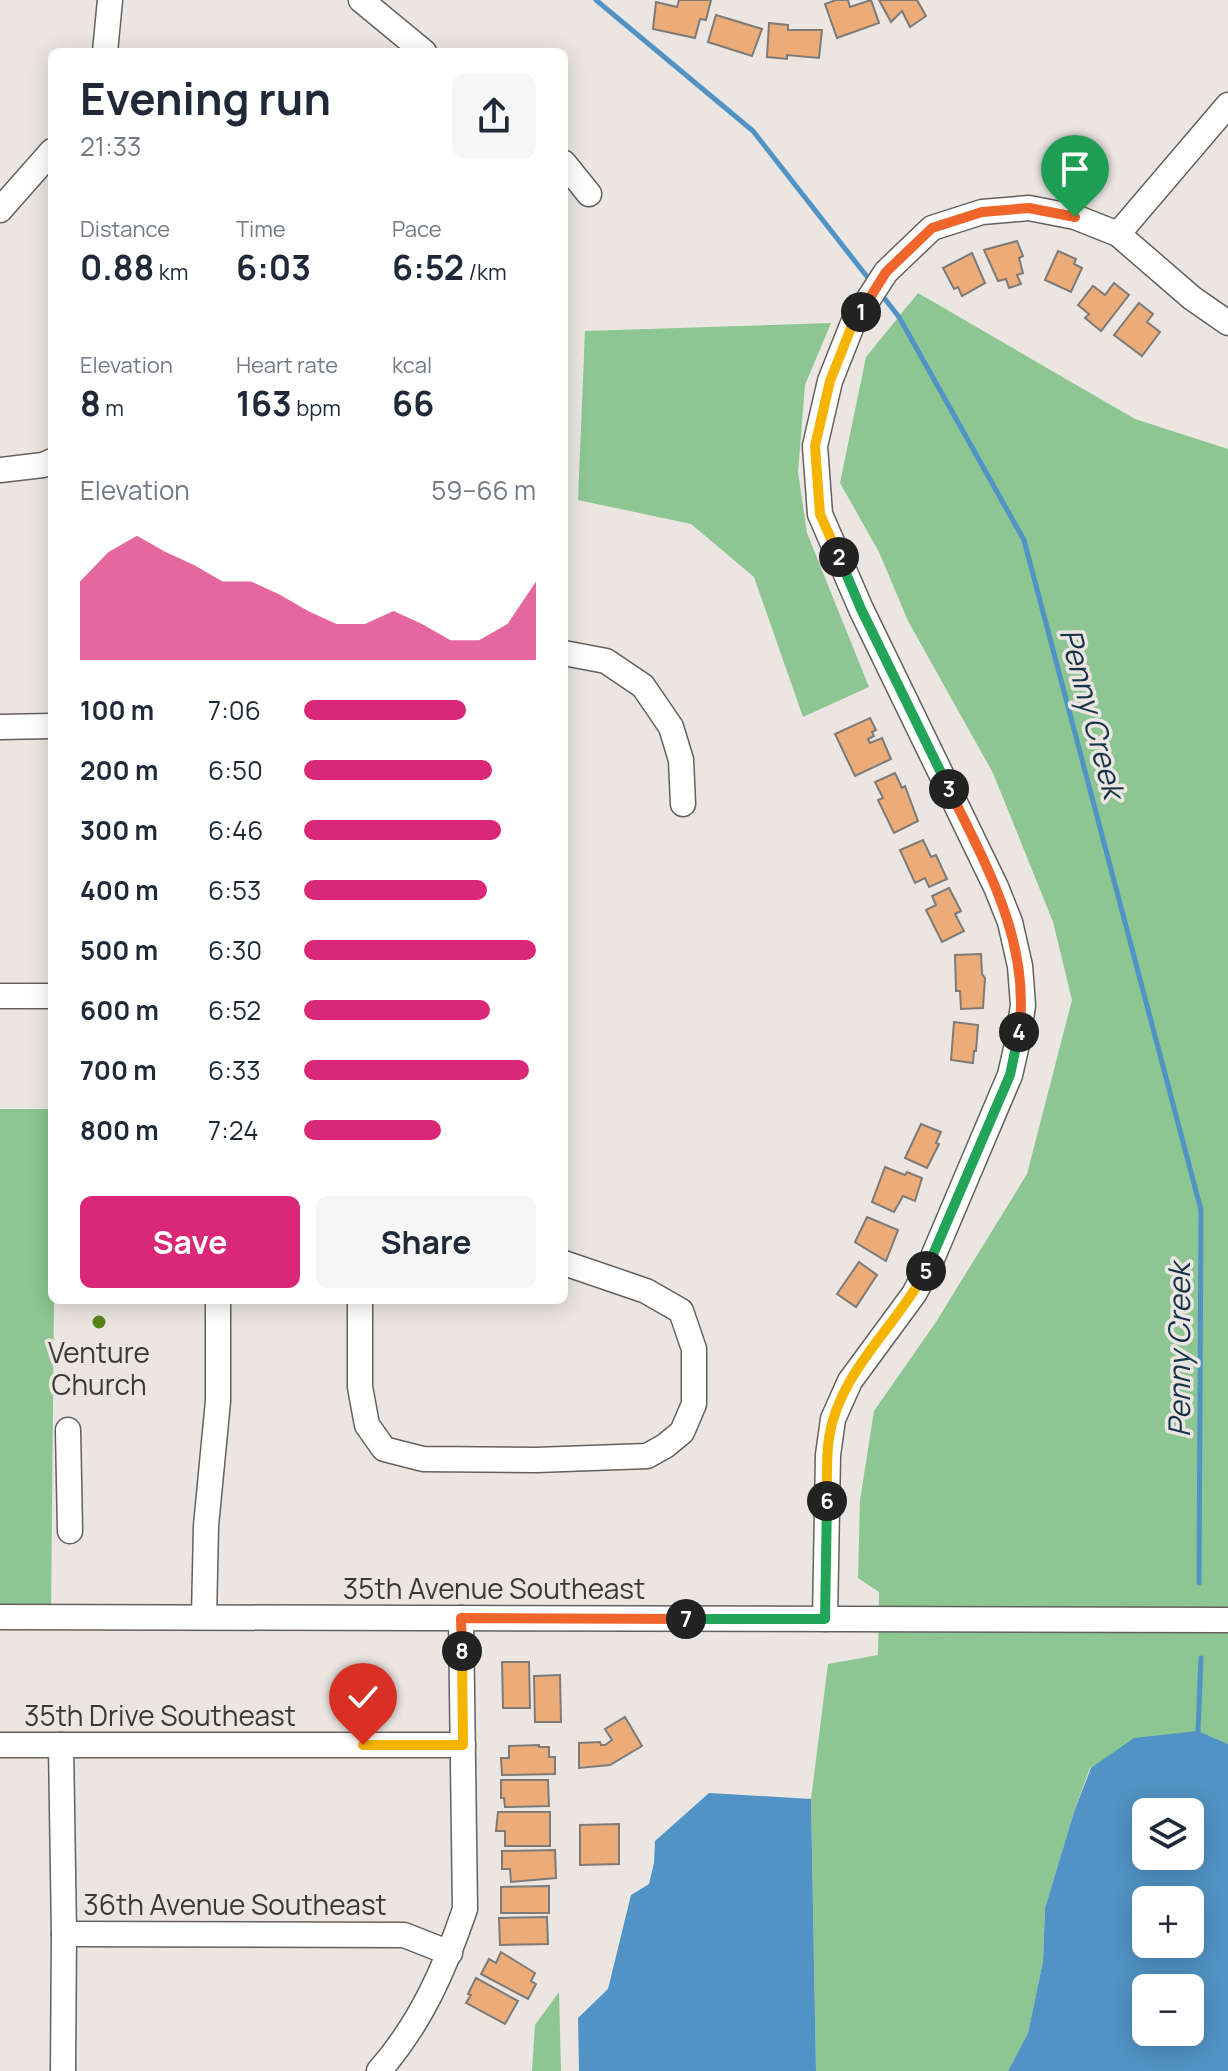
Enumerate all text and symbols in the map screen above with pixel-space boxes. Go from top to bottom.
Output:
text: Evening run [80,68,331,128]
button: share [452,74,536,158]
text: 21:33 [80,128,142,164]
pin [1041,135,1109,217]
icon: arrive [1053,147,1097,191]
text: Distance [80,214,170,244]
text: Time [236,214,286,244]
text: Pace [392,214,442,244]
text: 0.88 [80,244,154,290]
text: 6:03 [236,244,311,290]
text: 6:52 [392,244,464,290]
text: km [154,257,188,287]
text: /km [464,257,507,287]
pin: 1 [841,292,881,332]
text: 1 [856,297,866,327]
text: Elevation [80,350,173,380]
text: Heart rate [236,350,338,380]
text: kcal [392,350,432,380]
text: 8 [80,380,101,426]
text: 163 [236,380,292,426]
text: 66 [392,380,434,426]
text: m [101,393,124,423]
text: bpm [292,393,341,423]
text: Elevation [80,472,190,508]
text: 59–66 m [431,472,536,508]
pin: 2 [819,537,859,577]
text: 2 [832,542,846,572]
water label: Penny Creek [1051,624,1136,806]
text: 100 m [80,692,154,728]
text: 7:06 [208,692,261,728]
text: 200 m [80,752,158,788]
text: 6:50 [208,752,263,788]
pin: 3 [929,769,969,809]
text: 3 [943,774,955,804]
text: 300 m [80,812,158,848]
text: 6:46 [208,812,263,848]
text: 400 m [80,872,159,908]
text: 6:53 [208,872,261,908]
text: 500 m [80,932,158,968]
text: 6:30 [208,932,262,968]
text: 600 m [80,992,159,1028]
text: 6:52 [208,992,261,1028]
pin: 4 [999,1012,1039,1052]
text: 4 [1012,1017,1026,1047]
text: 700 m [80,1052,157,1088]
text: 6:33 [208,1052,261,1088]
text: 800 m [80,1112,159,1148]
text: 7:24 [208,1112,258,1148]
button: Save [80,1196,300,1288]
button: Share [316,1196,536,1288]
pin: 5 [906,1251,946,1291]
text: 5 [920,1256,932,1286]
water label: Penny Creek [1158,1259,1199,1437]
marker: Venture Church [90,1313,108,1331]
place label: Venture Church [48,1333,150,1403]
pin: 6 [807,1481,847,1521]
text: 6 [820,1486,834,1516]
street label: 35th Avenue Southeast [343,1569,645,1607]
pin: 7 [666,1599,706,1639]
text: 7 [680,1604,692,1634]
pin: 8 [442,1631,482,1671]
text: 8 [455,1636,469,1666]
pin [329,1663,397,1745]
icon: check [341,1675,385,1719]
street label: 35th Drive Southeast [24,1696,296,1734]
map controls [1132,1798,1204,2046]
button: layers [1132,1798,1204,1870]
street label: 36th Avenue Southeast [83,1885,387,1923]
button: + [1132,1886,1204,1958]
button: − [1132,1974,1204,2046]

